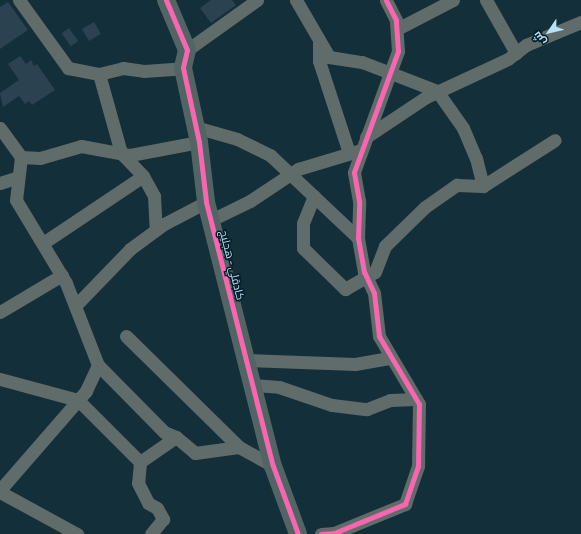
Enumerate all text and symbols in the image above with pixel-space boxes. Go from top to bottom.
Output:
north arrow [529,12,569,52]
text: ش [529,30,548,49]
street label: كادقلي - هجليج [217,229,247,301]

